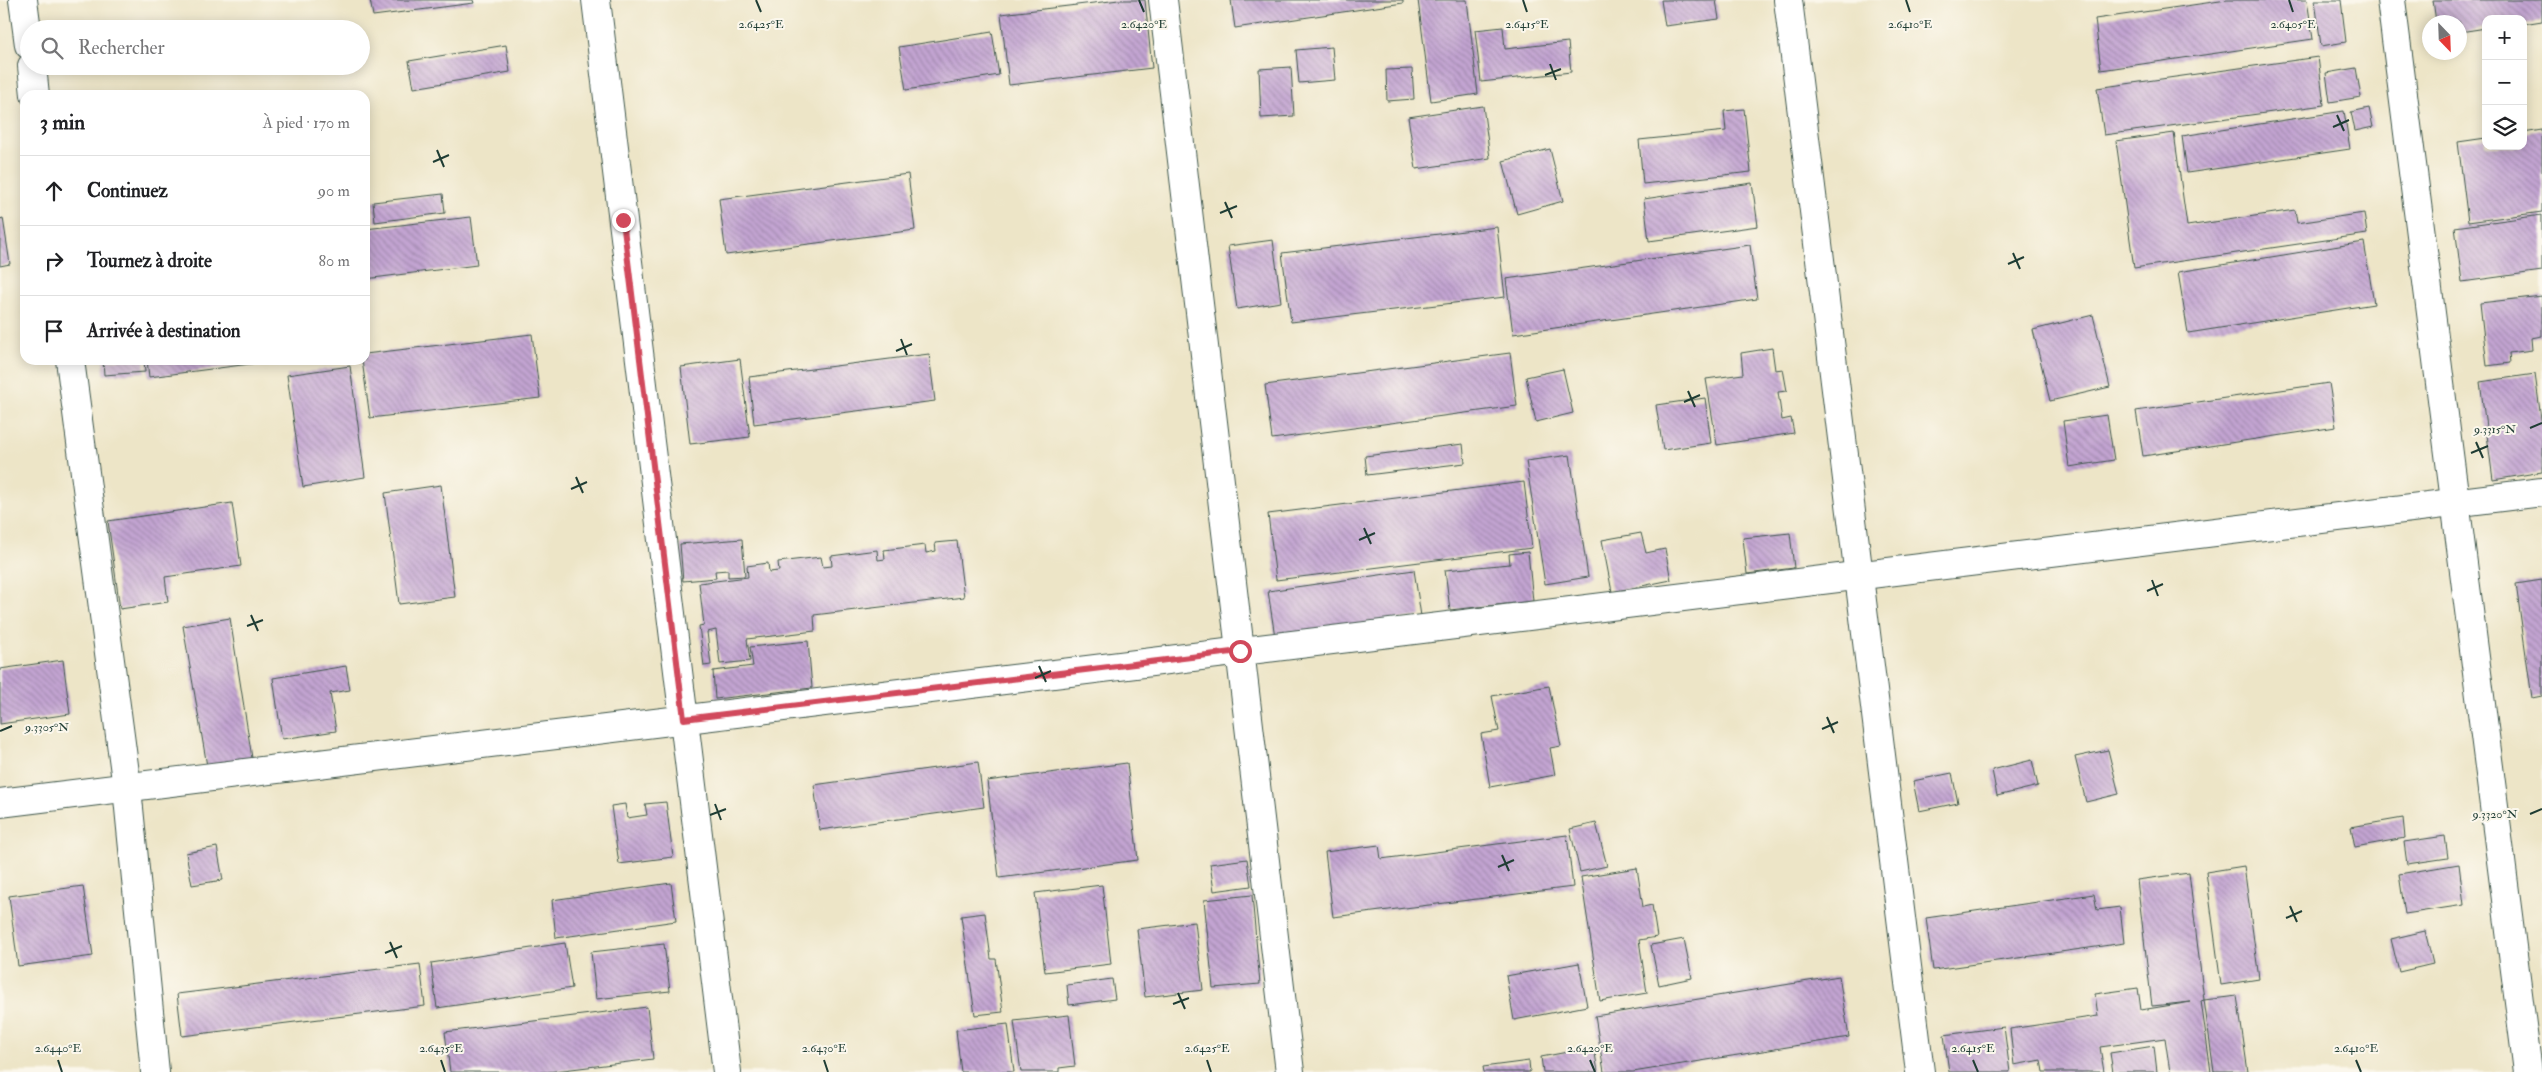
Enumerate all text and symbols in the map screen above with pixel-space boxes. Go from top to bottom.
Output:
north arrow [2422,15,2467,60]
map controls [2482,15,2527,150]
button: + [2482,15,2527,60]
text: 2.6425°E [738,17,784,32]
text: 2.6420°E [1121,17,1167,32]
text: 2.6415°E [1505,17,1549,32]
text: 2.6410°E [1888,17,1932,32]
text: 2.6405°E [2270,17,2316,32]
search box [20,20,370,75]
icon: search [38,34,66,62]
text: Rechercher [78,36,165,60]
button: − [2482,60,2527,105]
button: layers [2482,105,2527,150]
text: 3 min [40,109,85,136]
text: À pied · 170 m [263,113,350,133]
icon: ahead [40,177,68,205]
text: Continuez [87,179,168,203]
text: 90 m [318,181,350,201]
route end [612,209,635,232]
icon: right [40,247,68,275]
text: Tournez à droite [87,249,212,273]
text: 80 m [319,251,350,271]
icon: arrive [40,317,68,345]
text: Arrivée à destination [87,319,241,343]
text: 9.3315°N [2473,422,2516,437]
route start [1229,640,1252,663]
text: 9.3305°N [24,720,69,735]
text: 9.3320°N [2472,807,2518,822]
text: 2.6440°E [35,1041,82,1056]
text: 2.6435°E [419,1041,463,1056]
text: 2.6430°E [802,1041,847,1056]
text: 2.6425°E [1184,1041,1230,1056]
text: 2.6420°E [1567,1041,1613,1056]
text: 2.6415°E [1951,1041,1995,1056]
text: 2.6410°E [2334,1041,2378,1056]

